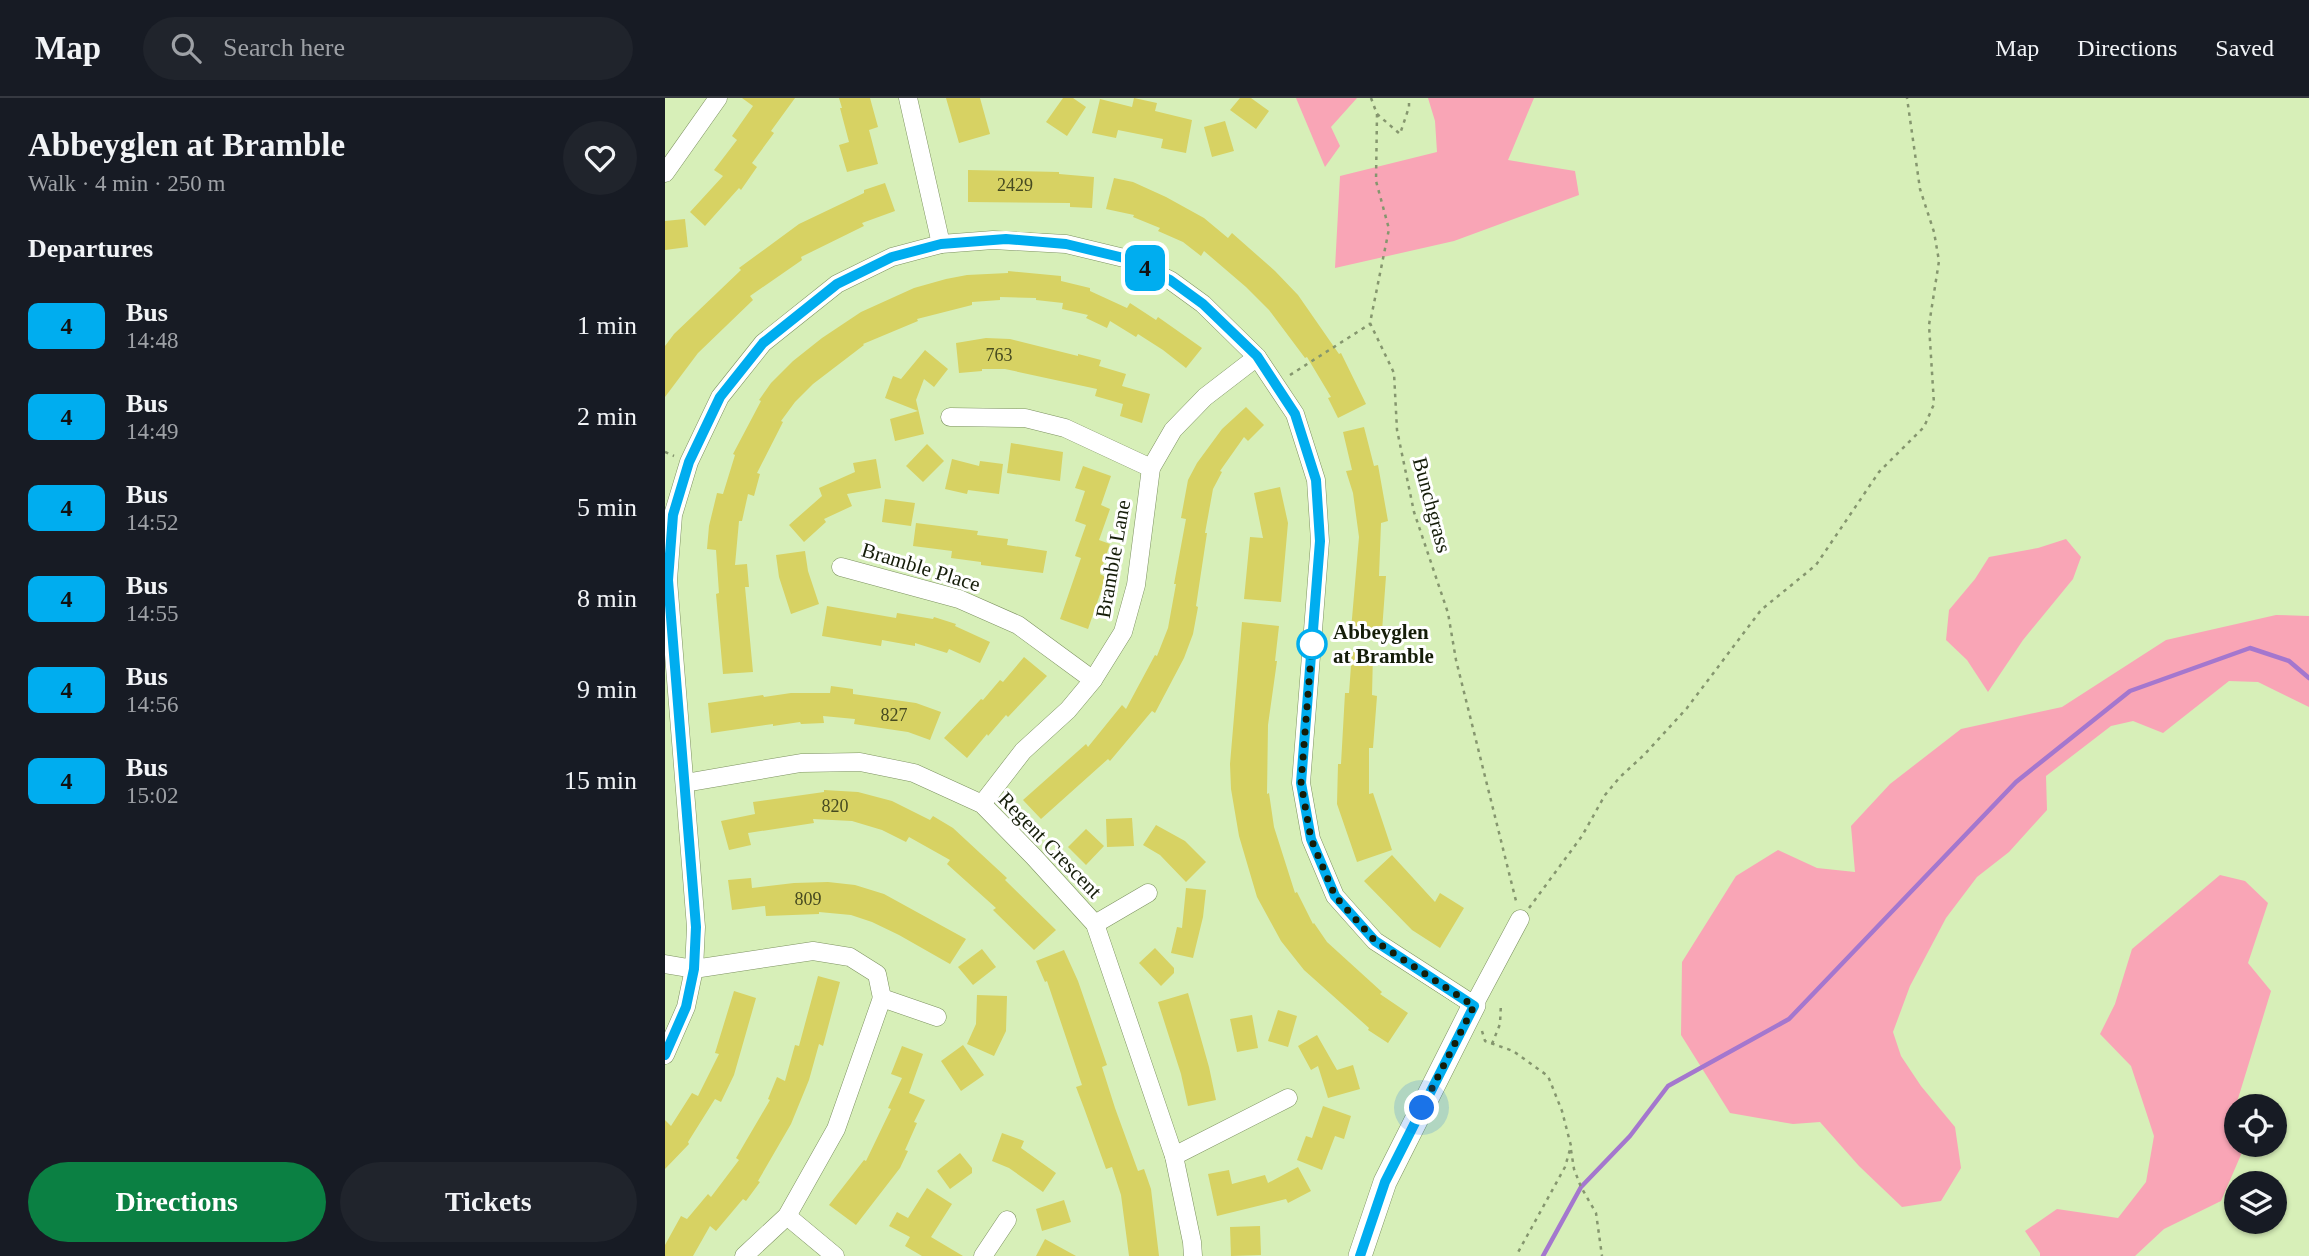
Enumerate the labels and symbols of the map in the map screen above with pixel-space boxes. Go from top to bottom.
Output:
house number: 2429 [997,175,1033,195]
line badge: 4 [1122,245,1168,291]
house number: 763 [986,345,1013,365]
street label: Bunchgrass [1408,455,1456,555]
street label: Bramble Lane [1091,498,1135,620]
street label: Bramble Place [859,538,983,596]
place label: Abbeyglen at Bramble [1333,620,1434,668]
marker: Abbeyglen at Bramble [1297,629,1327,659]
house number: 827 [881,705,908,725]
street label: Regent Crescent [993,787,1107,903]
house number: 820 [822,796,849,816]
house number: 809 [795,889,822,909]
your location [1404,1090,1439,1125]

